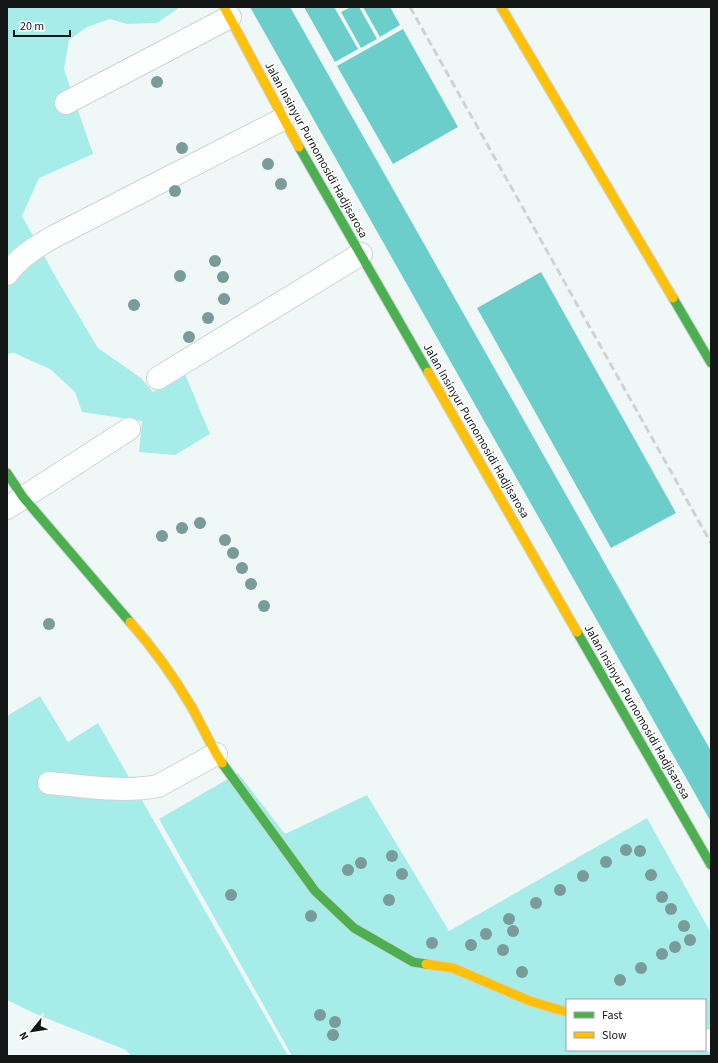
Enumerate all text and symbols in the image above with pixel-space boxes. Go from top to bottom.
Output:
scale bar [14,12,70,38]
text: 20 m [20,18,44,35]
street label: Jalan Insinyur Purnomosidi Hadjisarosa [260,59,372,241]
street label: Jalan Insinyur Purnomosidi Hadjisarosa [419,341,533,521]
street label: Jalan Insinyur Purnomosidi Hadjisarosa [580,622,694,802]
legend [566,999,706,1051]
text: Fast [602,1007,622,1024]
north arrow [12,1011,52,1051]
text: Slow [602,1027,627,1044]
text: N [15,1029,32,1043]

